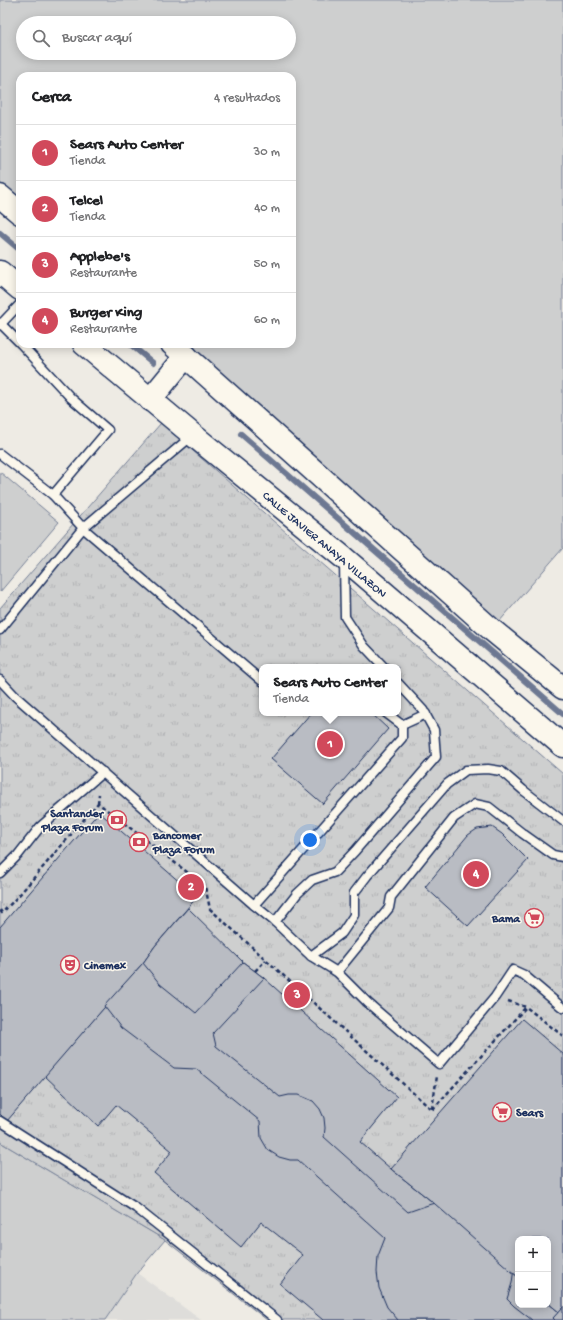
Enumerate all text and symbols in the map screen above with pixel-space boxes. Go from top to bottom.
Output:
search box [16,16,296,60]
icon: search [30,27,52,49]
text: Buscar aquí [62,29,132,47]
text: Cerca [32,88,71,108]
text: 4 resultados [214,91,280,106]
text: Sears Auto Center [70,136,183,154]
text: 1 [42,145,48,160]
text: 30 m [254,145,280,160]
text: Tienda [70,154,106,169]
text: Telcel [70,192,103,210]
text: 2 [42,201,48,216]
text: 40 m [254,201,280,216]
text: Tienda [70,210,106,225]
text: Applebe's [70,248,130,266]
text: 3 [42,257,48,272]
text: 50 m [253,257,280,272]
text: Restaurante [70,266,137,281]
text: Burger King [70,304,142,322]
text: 4 [42,313,48,328]
text: 60 m [254,313,280,328]
text: Restaurante [70,322,137,337]
street label: CALLE JAVIER ANAYA VILLAZON [259,489,389,602]
popup [259,664,401,716]
text: Sears Auto Center [274,674,386,692]
text: Tienda [274,692,309,707]
pin: 1 [317,729,343,759]
place label: Santander Plaza Forum [41,808,105,836]
bank icon: Santander Plaza Forum [106,809,128,831]
place label: Bancomer Plaza Forum [152,830,215,858]
your location [300,830,320,850]
bank icon: Bancomer Plaza Forum [128,831,150,853]
pin: 4 [463,859,489,889]
pin: 2 [178,872,204,902]
supermarket icon: Bama [523,907,545,929]
place label: Bama [491,913,521,927]
theatre icon: Cinemex [59,954,81,976]
place label: Cinemex [83,960,127,974]
pin: 3 [284,980,310,1010]
supermarket icon: Sears [491,1101,513,1123]
place label: Sears [516,1107,544,1121]
map controls [515,1236,551,1308]
button: + [515,1236,551,1272]
button: − [515,1272,551,1308]

